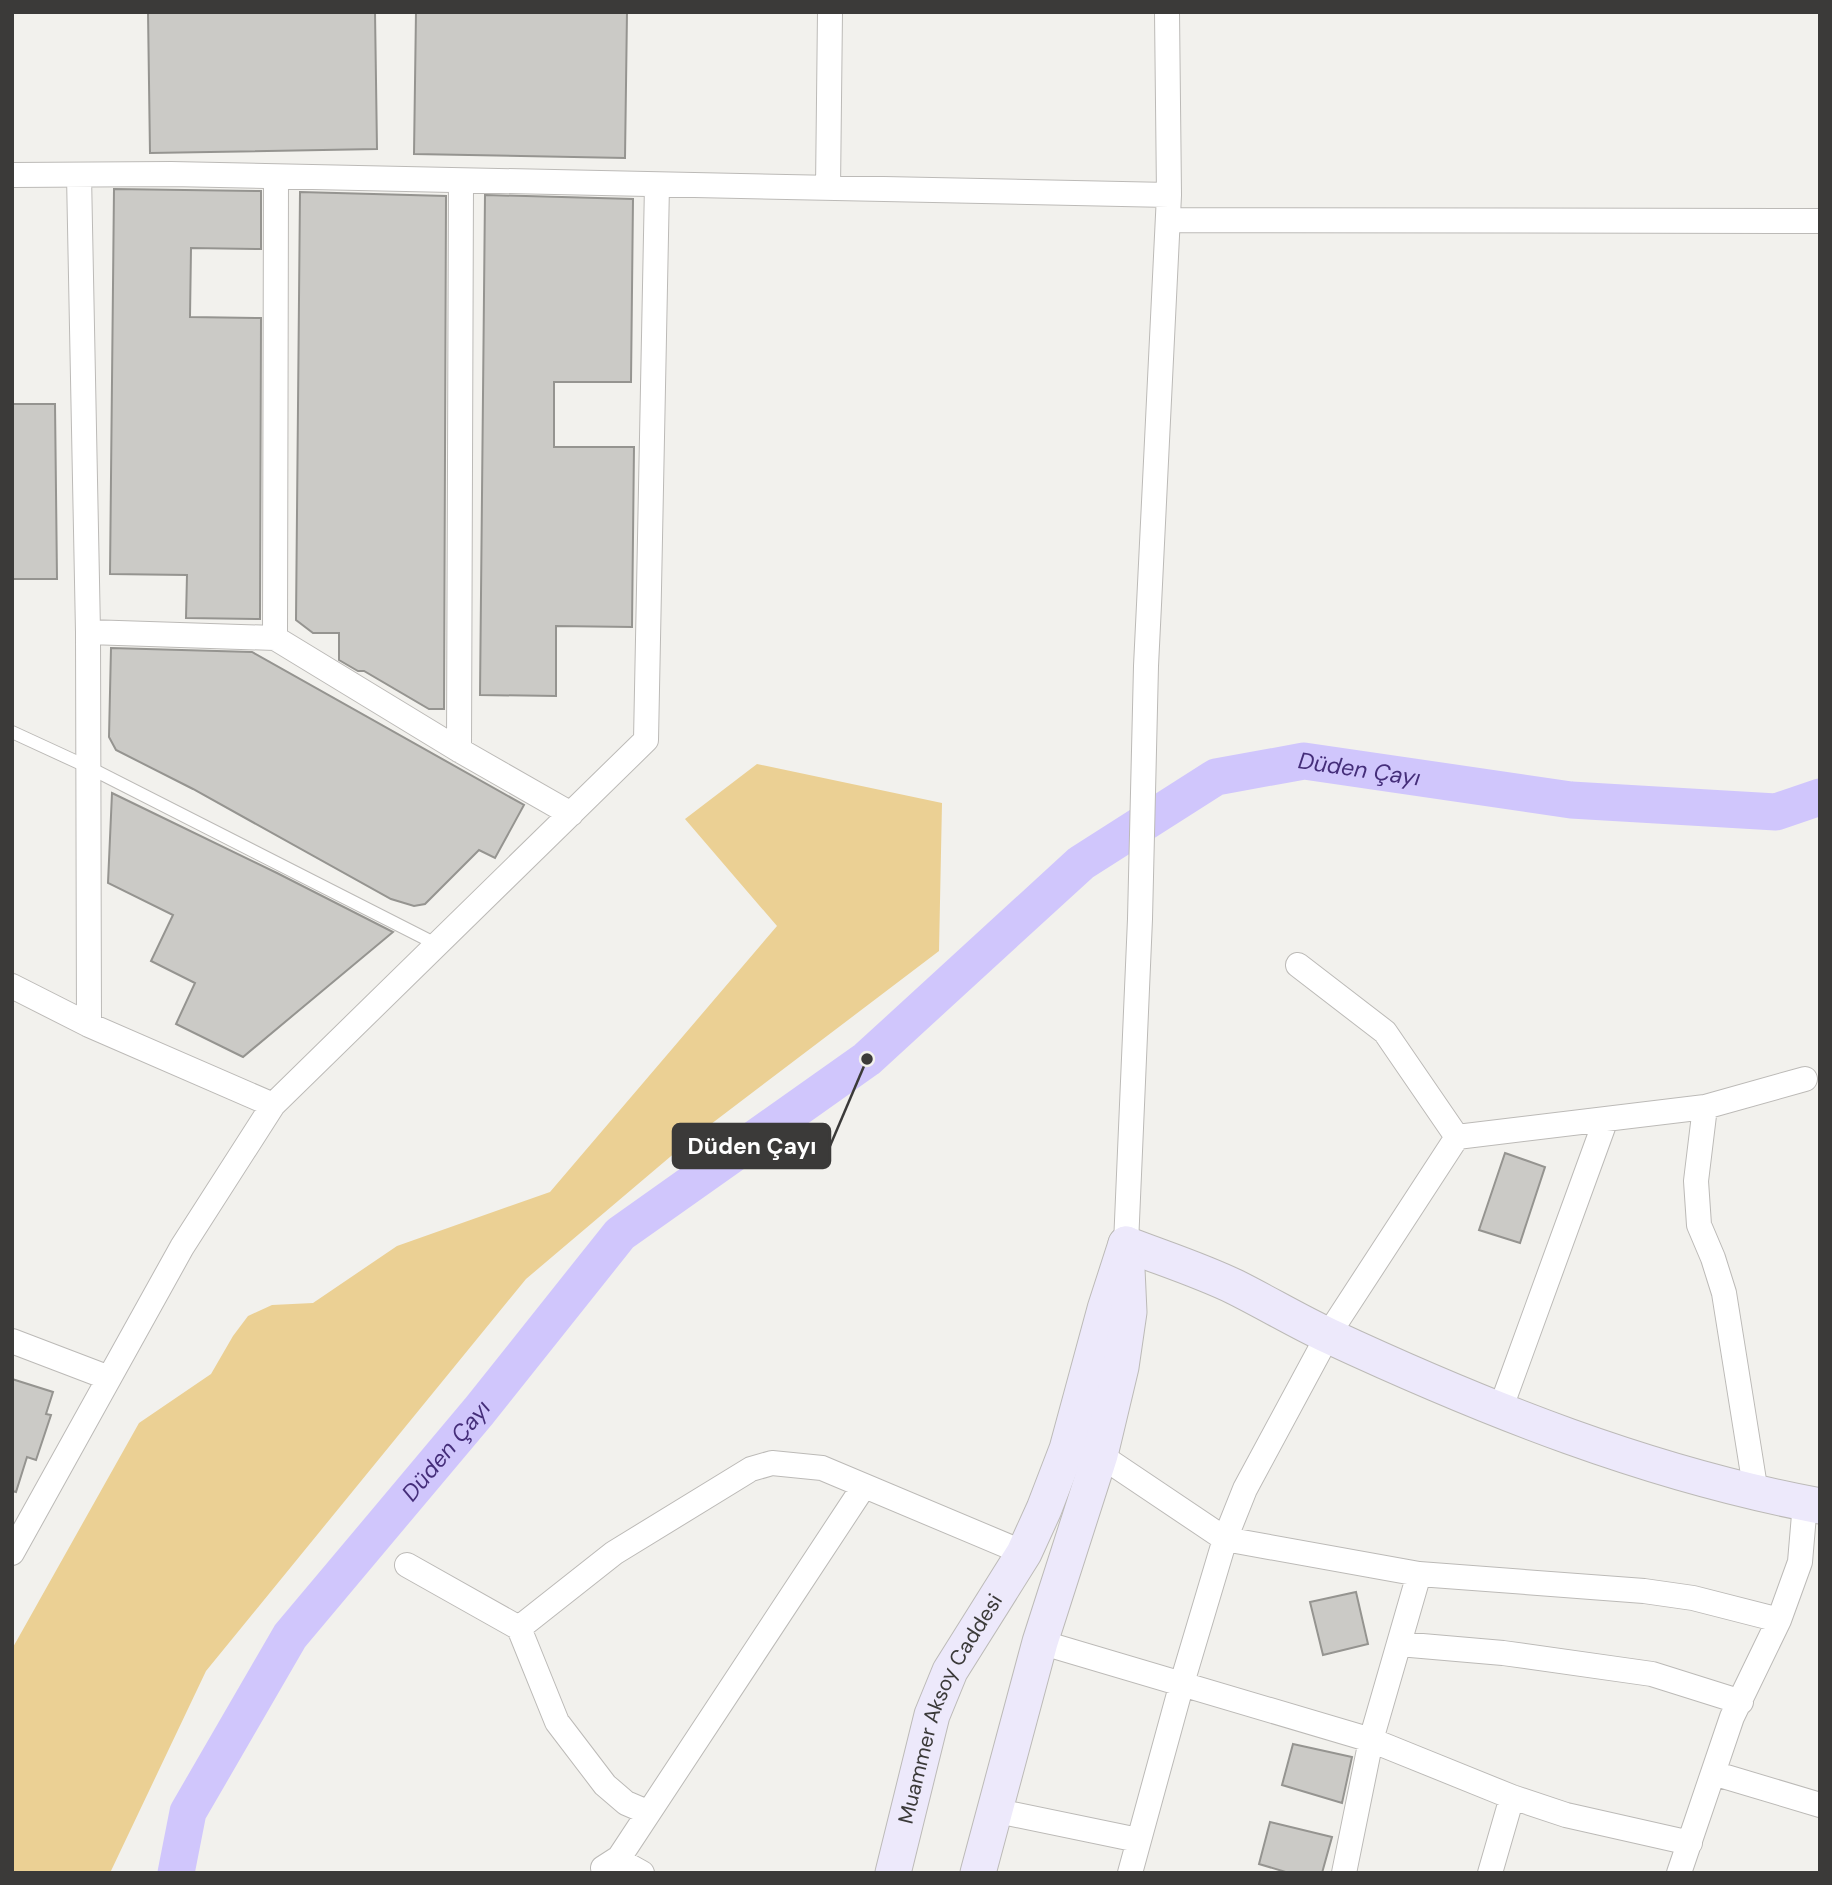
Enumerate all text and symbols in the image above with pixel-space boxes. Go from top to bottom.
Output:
water label: Düden Çayı [1296,745,1422,793]
callout: Düden Çayı [673,1124,830,1168]
text: Düden Çayı [687,1131,817,1161]
water label: Düden Çayı [395,1394,497,1507]
street label: Muammer Aksoy Caddesi [892,1589,1009,1827]

